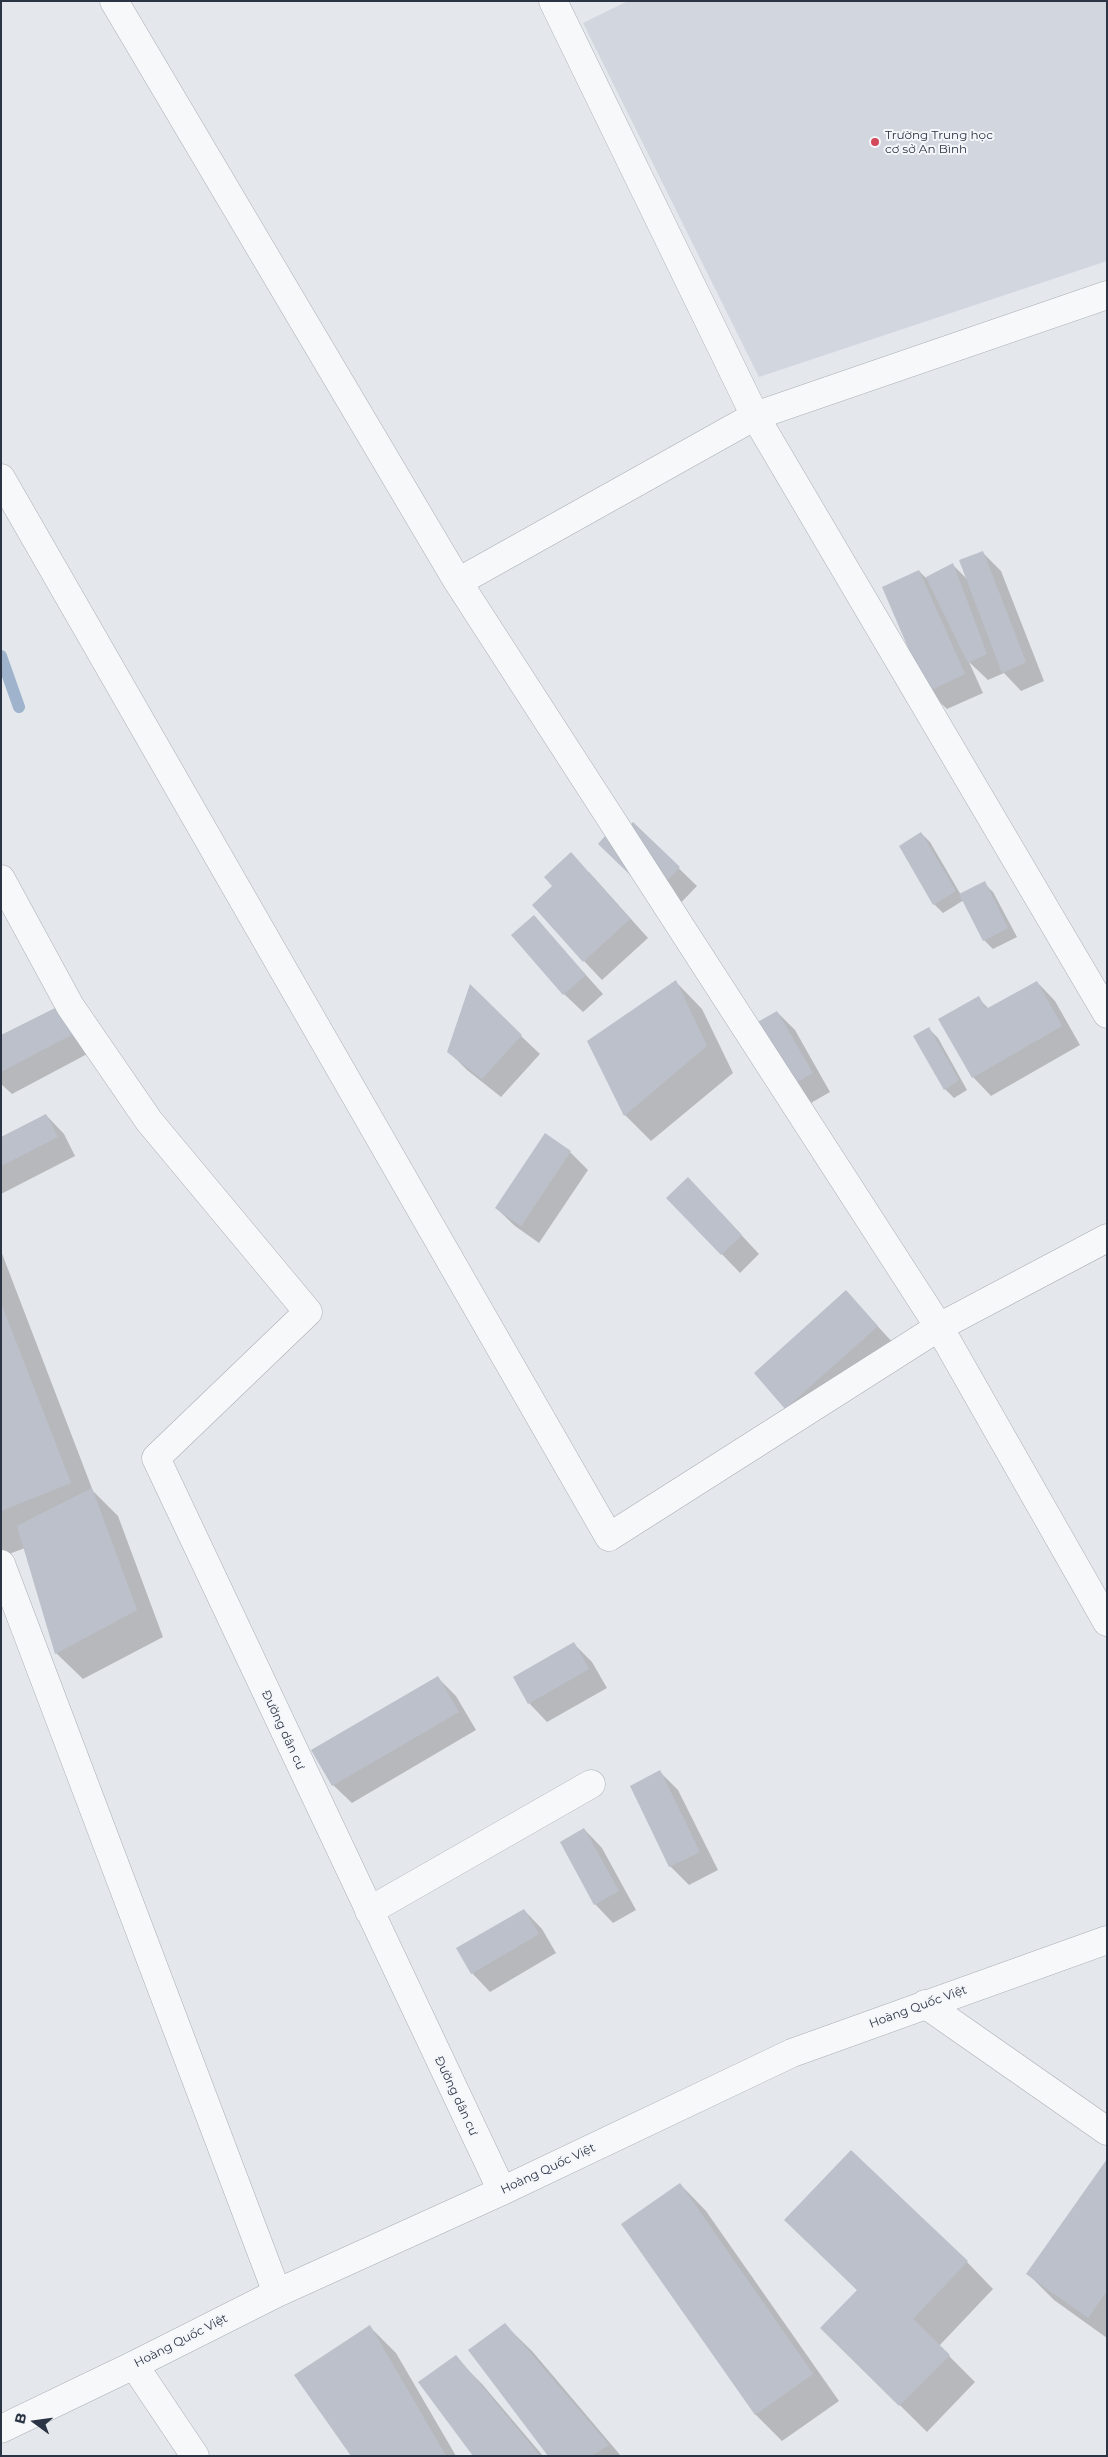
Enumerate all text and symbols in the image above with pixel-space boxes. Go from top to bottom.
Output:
place label: Trường Trung học cơ sở An Bình [885,128,993,156]
marker: Trường Trung học cơ sở An Bình [869,136,881,148]
street label: Đường dân cư [258,1688,308,1772]
street label: Hoàng Quốc Việt [867,1983,969,2031]
street label: Đường dân cư [431,2054,481,2138]
street label: Hoàng Quốc Việt [498,2141,598,2197]
street label: Hoàng Quốc Việt [132,2311,230,2371]
north arrow [10,2397,60,2447]
text: B [10,2411,30,2426]

